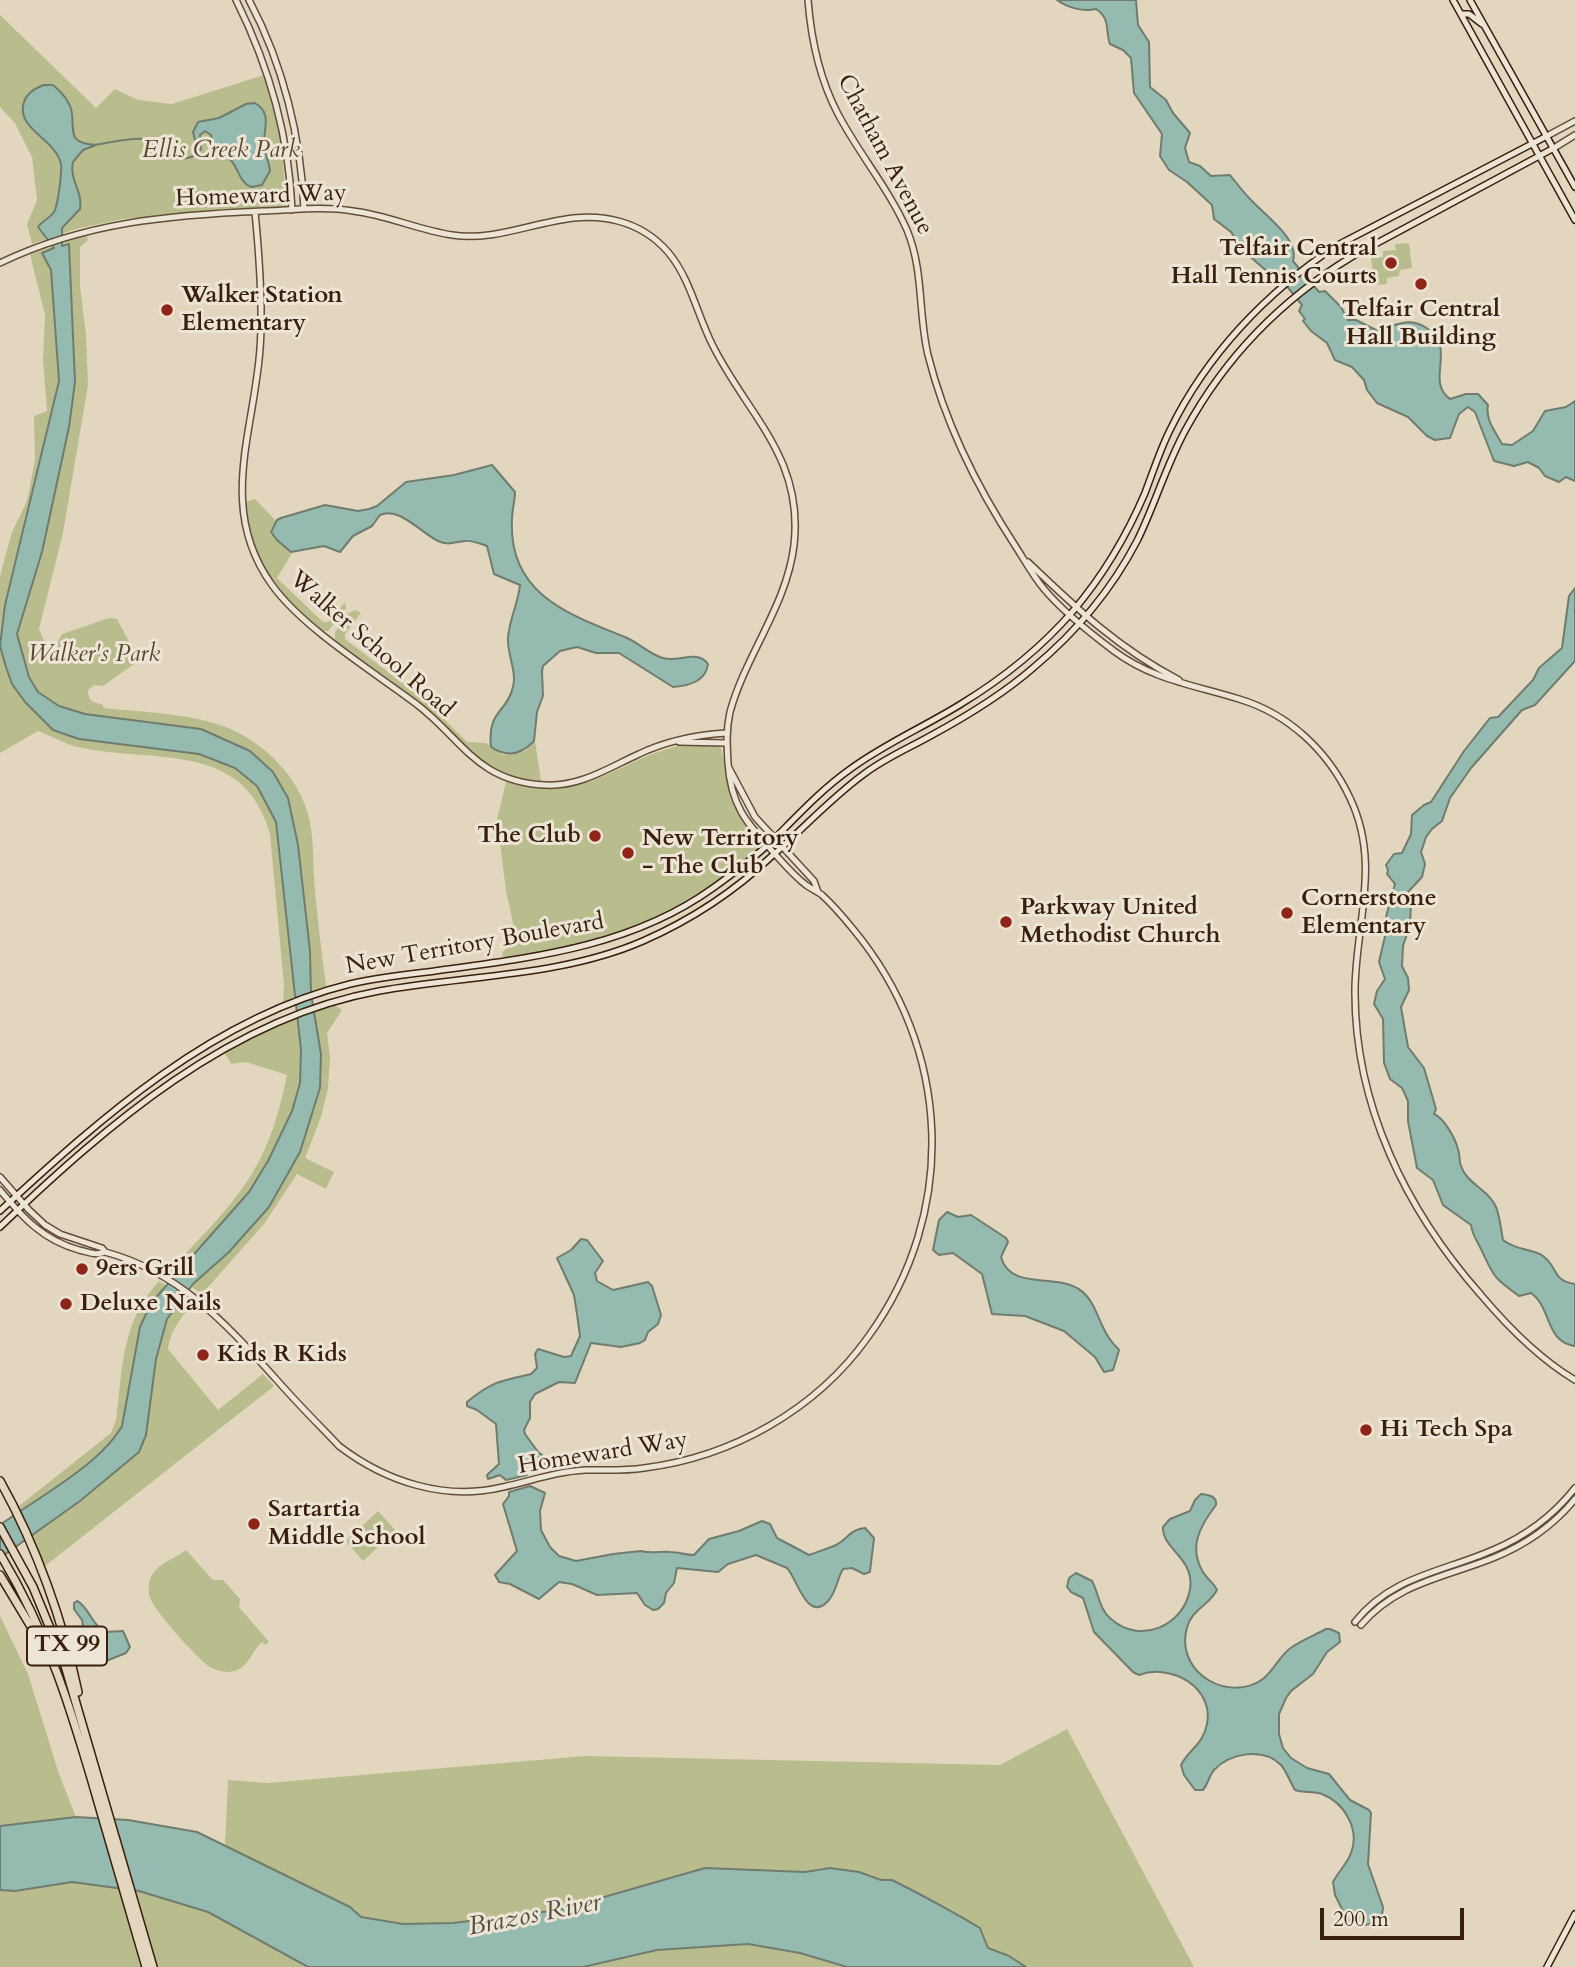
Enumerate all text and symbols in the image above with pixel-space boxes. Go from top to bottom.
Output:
street label: Chatham Avenue [830,70,938,240]
park label: Ellis Creek Park [142,137,300,165]
street label: Homeward Way [175,180,347,214]
place label: Telfair Central Hall Tennis Courts [1171,235,1377,291]
marker: Telfair Central Hall Tennis Courts [1383,255,1399,271]
marker: Telfair Central Hall Building [1413,276,1429,292]
place label: Walker Station Elementary [181,282,343,338]
place label: Telfair Central Hall Building [1342,296,1500,352]
marker: Walker Station Elementary [159,302,175,318]
street label: Walker School Road [283,565,459,725]
park label: Walker's Park [28,641,160,669]
place label: The Club [477,822,581,850]
place label: New Territory - The Club [642,825,799,881]
marker: The Club [587,828,603,844]
marker: New Territory - The Club [620,845,636,861]
place label: Cornerstone Elementary [1301,885,1437,941]
place label: Parkway United Methodist Church [1020,894,1220,950]
marker: Cornerstone Elementary [1279,905,1295,921]
street label: New Territory Boulevard [344,908,606,982]
marker: Parkway United Methodist Church [998,914,1014,930]
place label: 9ers Grill [96,1255,194,1283]
marker: 9ers Grill [74,1261,90,1277]
place label: Deluxe Nails [80,1290,221,1318]
marker: Deluxe Nails [58,1296,74,1312]
place label: Kids R Kids [217,1341,347,1369]
marker: Kids R Kids [195,1347,211,1363]
place label: Hi Tech Spa [1380,1416,1513,1444]
marker: Hi Tech Spa [1358,1422,1374,1438]
street label: Homeward Way [516,1426,690,1482]
place label: Sartartia Middle School [268,1496,426,1552]
marker: Sartartia Middle School [246,1516,262,1532]
road number: TX 99 [27,1626,107,1666]
water label: Brazos River [466,1888,604,1944]
scale bar [1323,1894,1466,1938]
text: 200 m [1333,1905,1389,1934]

